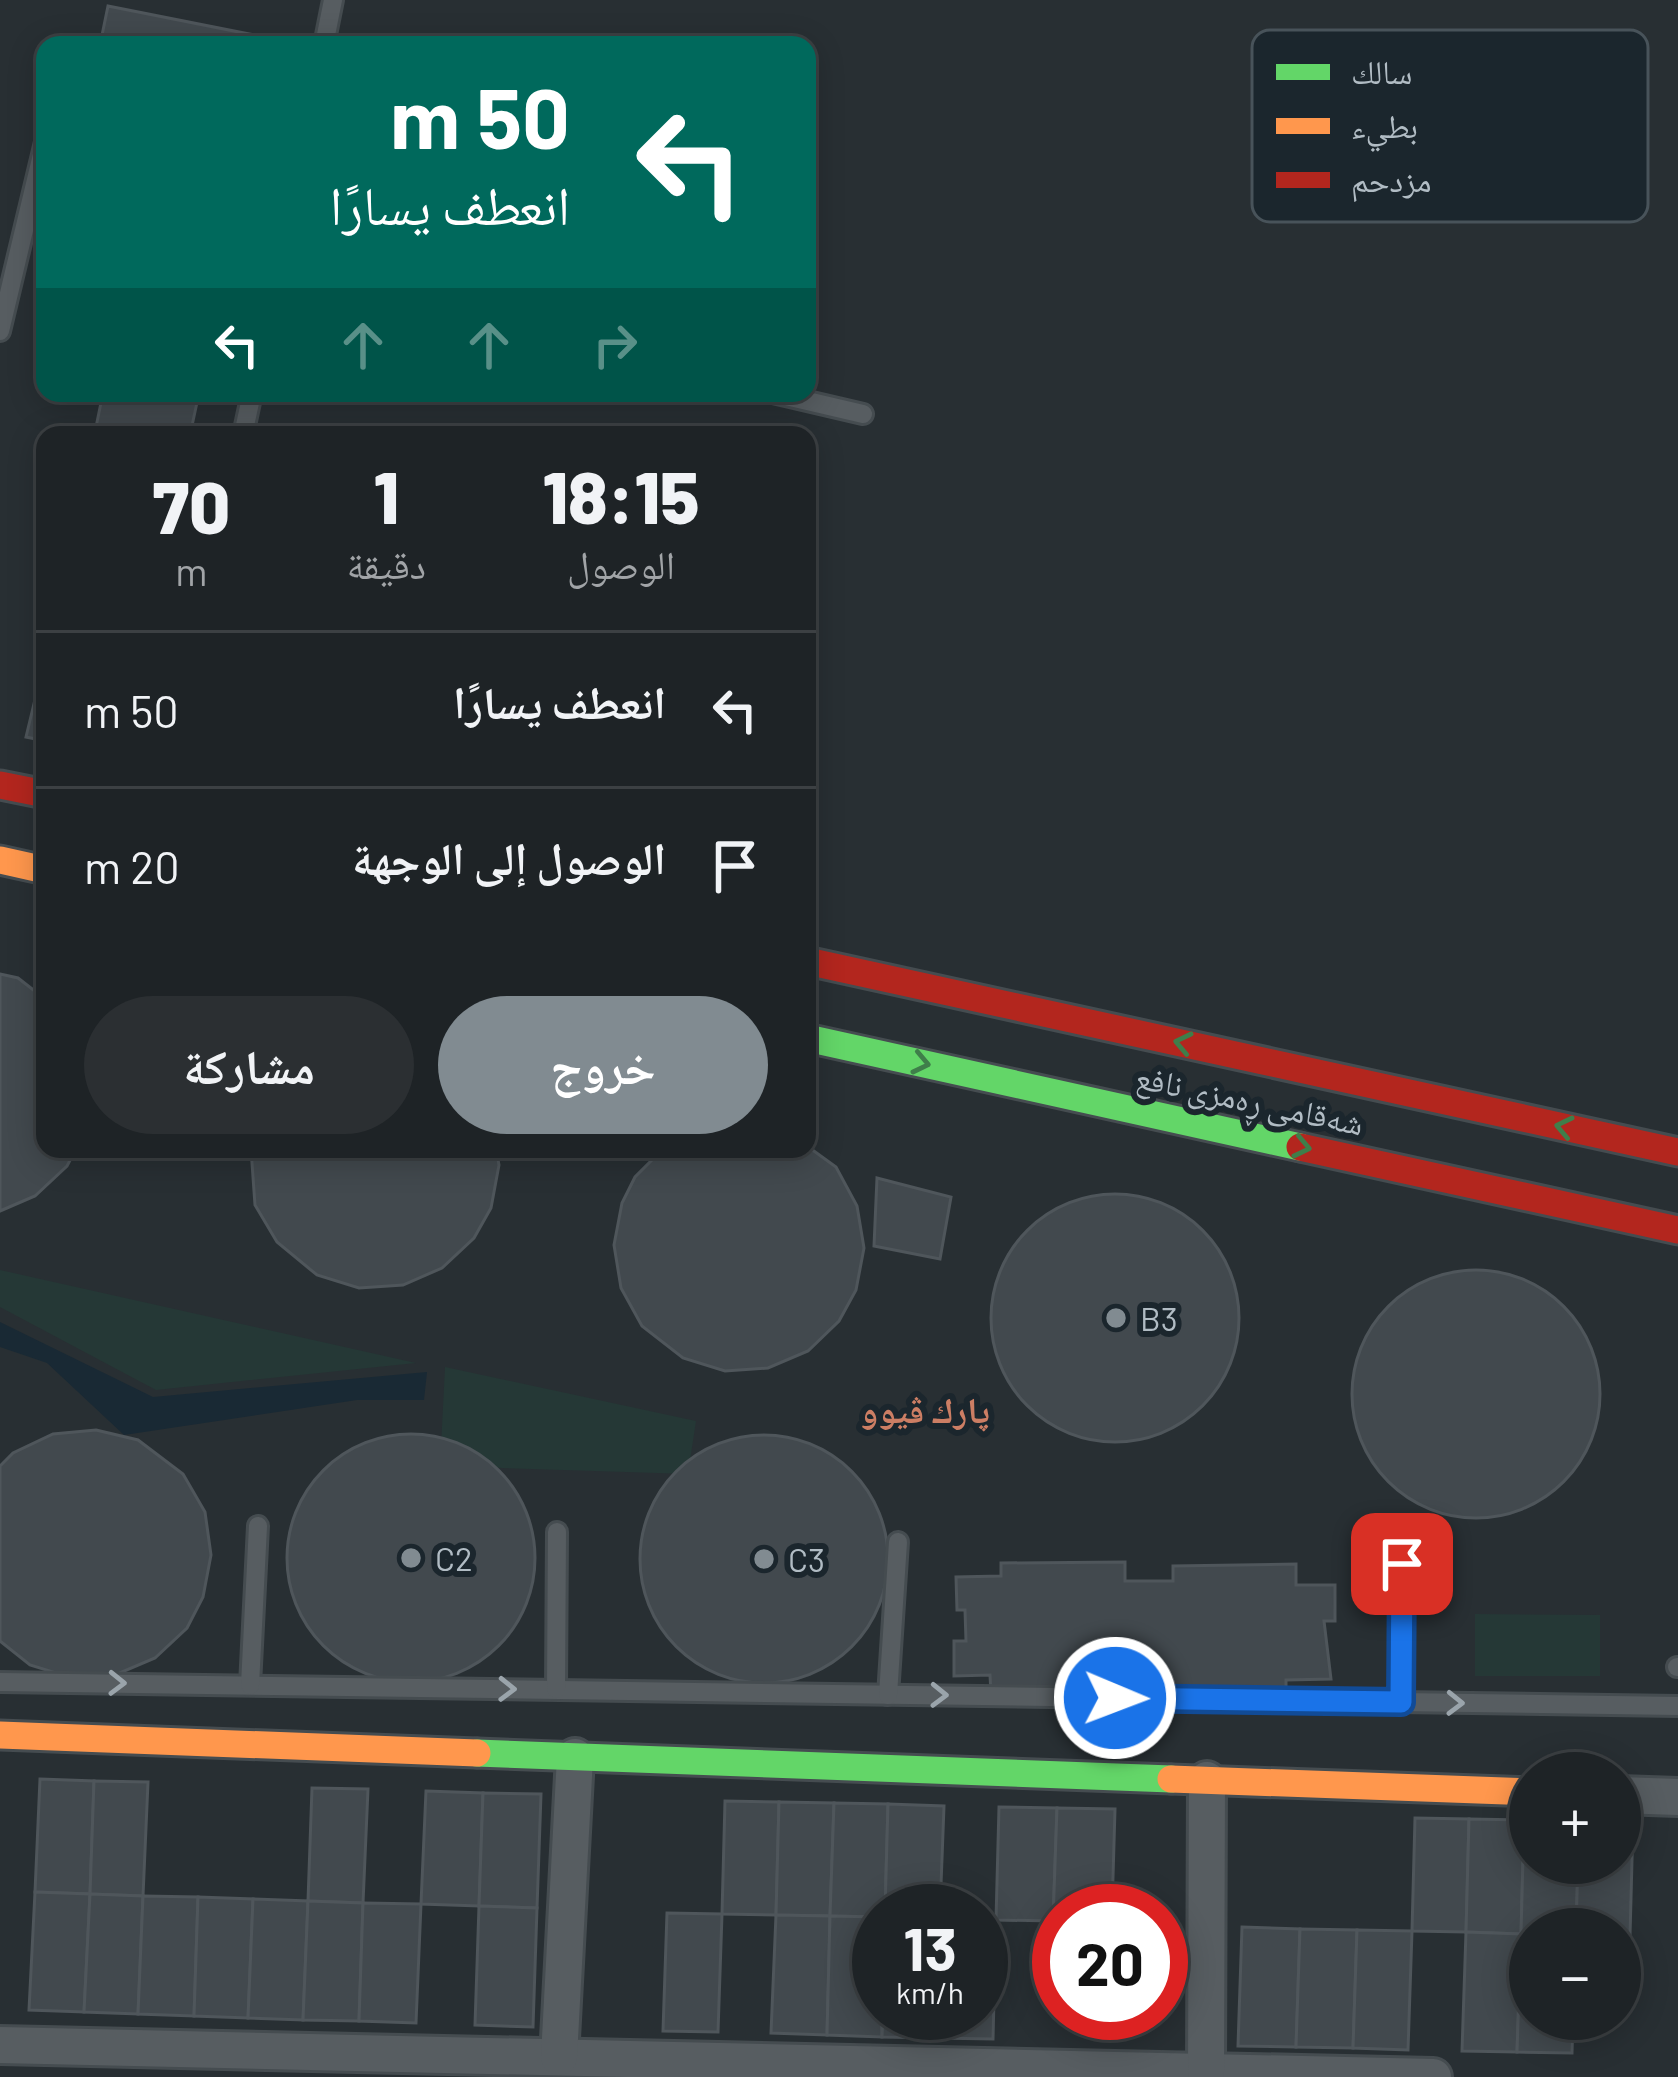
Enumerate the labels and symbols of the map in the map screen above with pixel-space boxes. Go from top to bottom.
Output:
legend [1252,30,1648,222]
text: سالك [1351,51,1412,91]
text: بطيء [1351,105,1418,152]
text: مزدحم [1351,159,1431,203]
one-way arrow [1173,1032,1193,1057]
one-way arrow [911,1049,931,1074]
street label: شەقامی ڕەمزی نافع [1131,1055,1368,1150]
one-way arrow [1554,1115,1574,1140]
one-way arrow [1292,1134,1312,1159]
place label: B3 [1140,1298,1178,1338]
marker: B3 [1103,1305,1129,1331]
district label: پارك ڤیوو [860,1387,990,1432]
pin [1351,1513,1453,1615]
place label: C2 [435,1538,473,1578]
place label: C3 [788,1539,825,1579]
marker: C2 [398,1545,424,1571]
marker: C3 [751,1546,777,1572]
position arrow [1052,1635,1178,1761]
one-way arrow [108,1670,127,1696]
one-way arrow [498,1675,517,1701]
one-way arrow [930,1682,949,1708]
one-way arrow [1446,1689,1465,1715]
speed limit sign: 20 [1032,1884,1188,2040]

